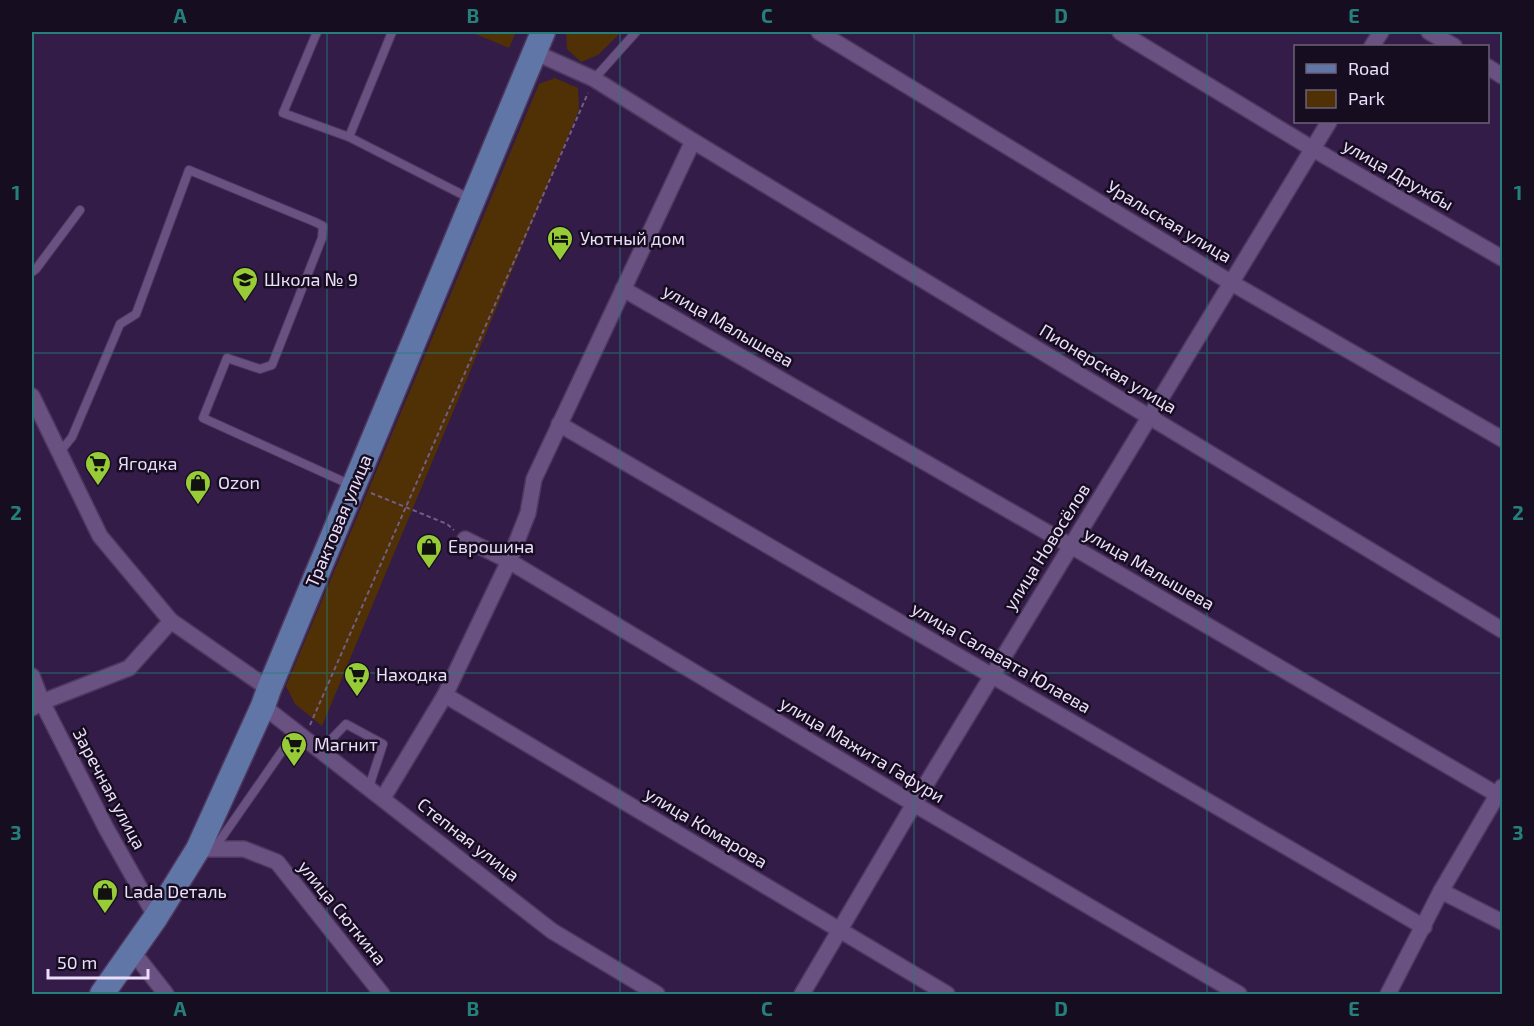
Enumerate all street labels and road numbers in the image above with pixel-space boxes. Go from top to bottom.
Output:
street label: улица Дружбы [1339,134,1458,215]
street label: Уральская улица [1103,175,1236,267]
street label: улица Малышева [659,279,798,371]
street label: Пионерская улица [1036,319,1181,418]
street label: Трактовая улица [300,451,376,590]
street label: улица Новосёлов [998,479,1094,614]
street label: улица Малышева [1080,522,1219,614]
street label: улица Салавата Юлаева [908,597,1095,718]
street label: улица Мажита Гафури [776,691,949,807]
street label: Заречная улица [69,724,151,853]
street label: улица Комарова [641,782,772,872]
street label: Степная улица [413,793,524,886]
street label: улица Сюткина [294,856,392,969]

